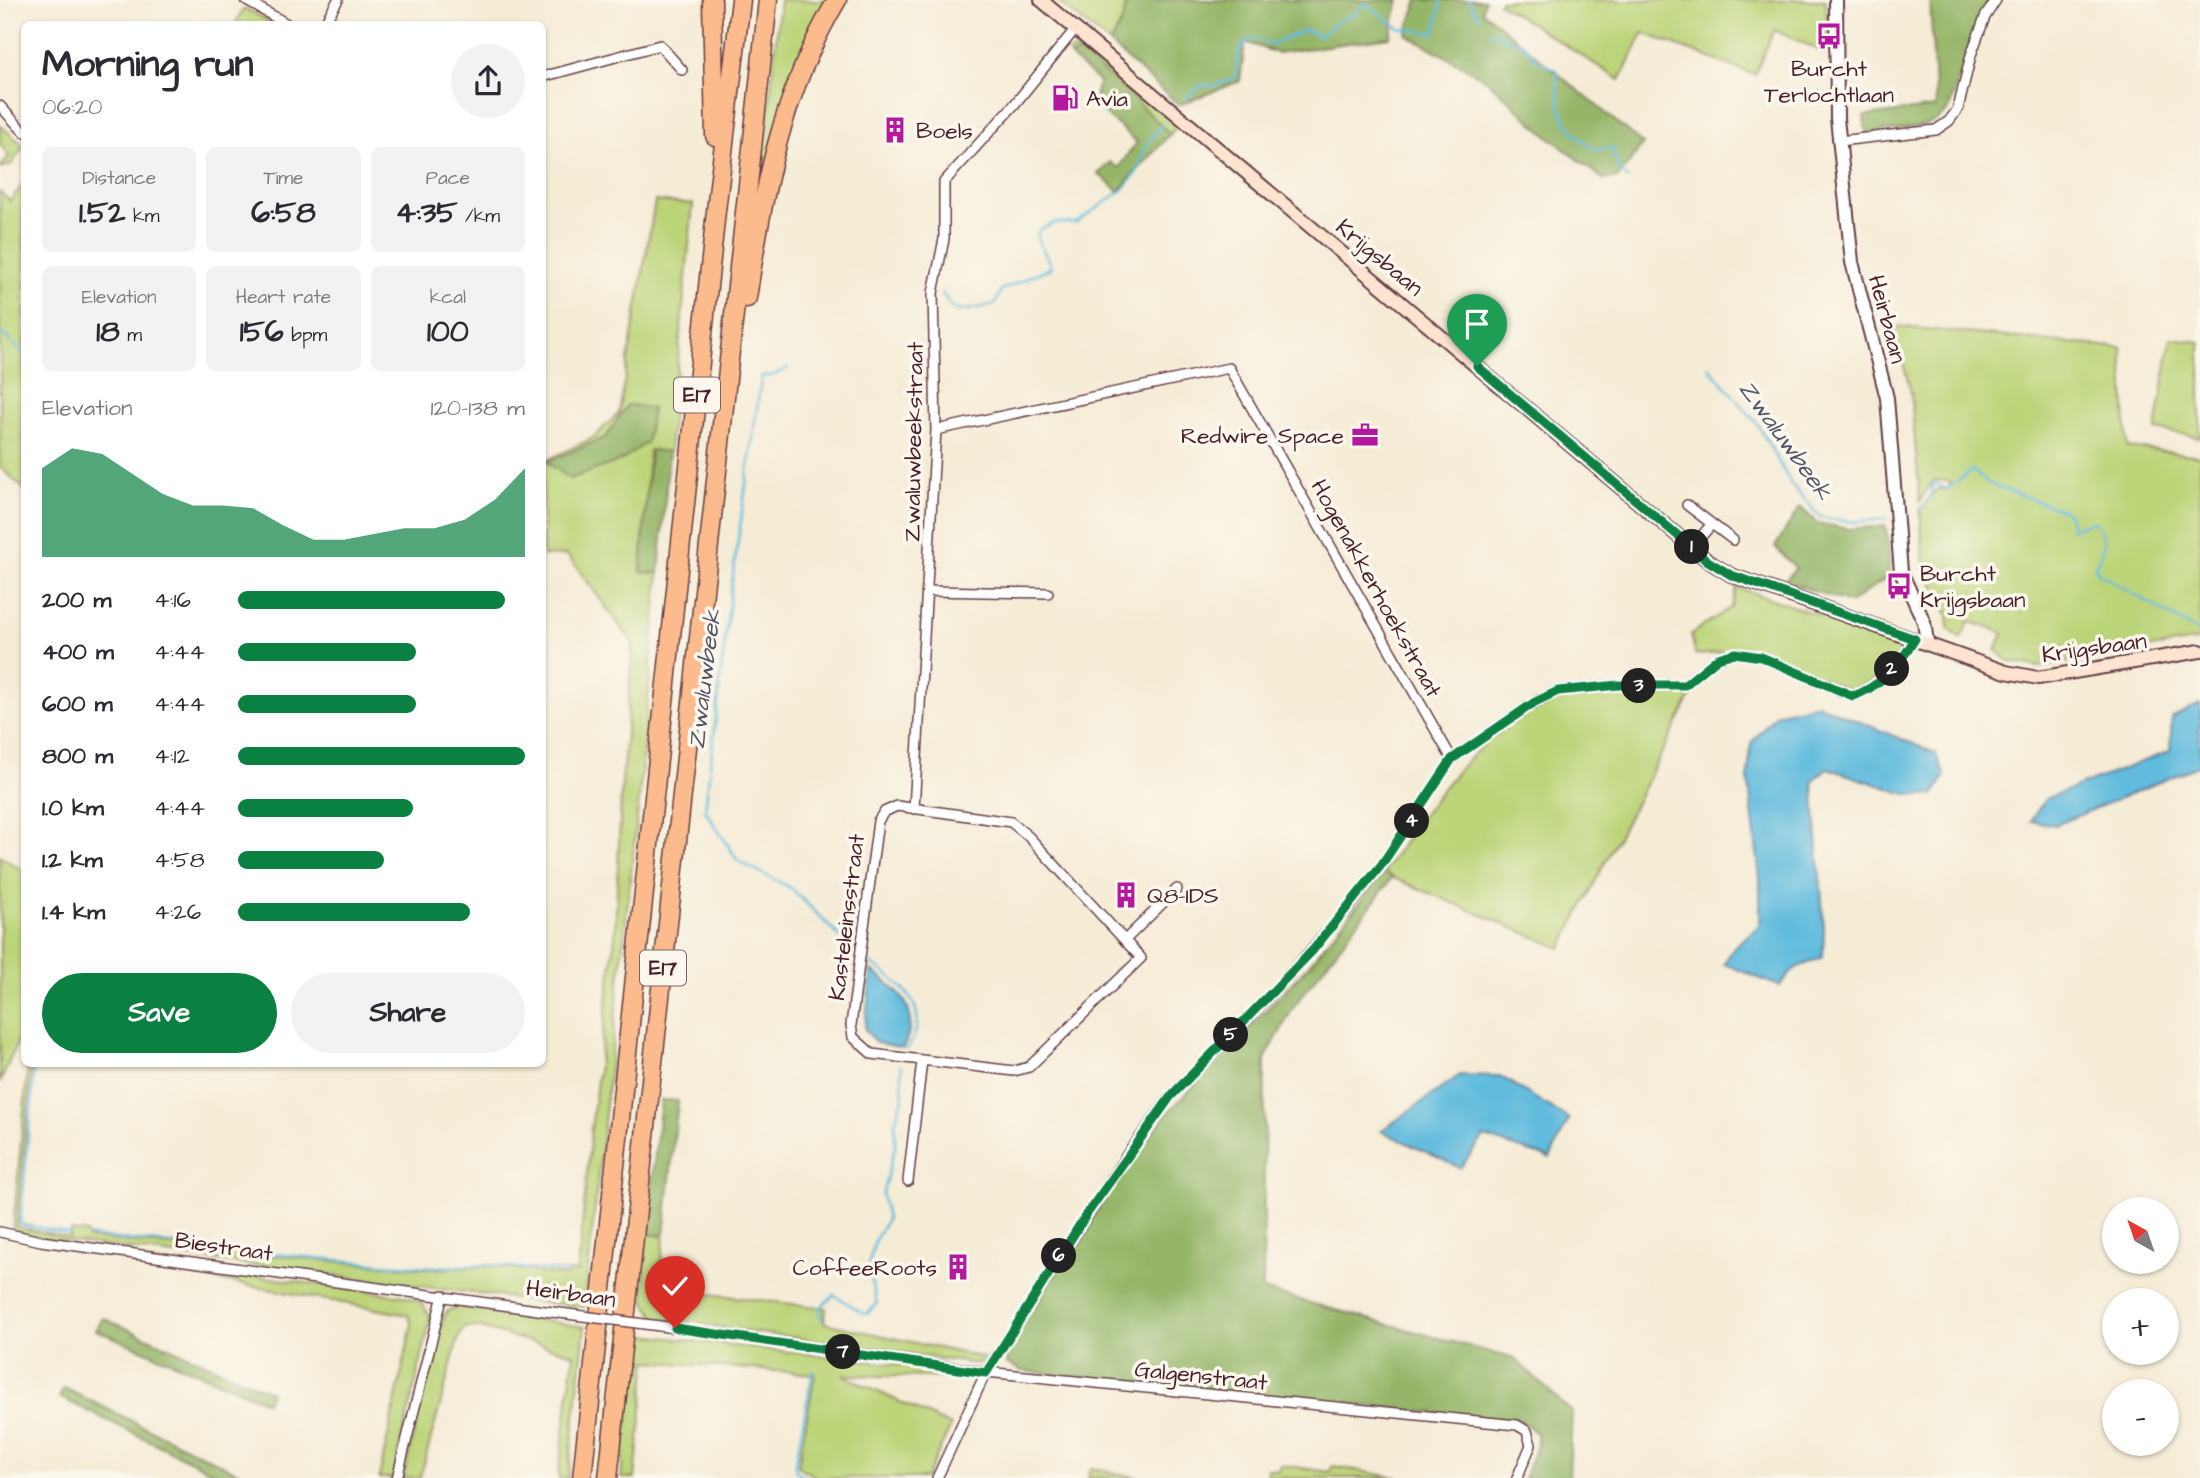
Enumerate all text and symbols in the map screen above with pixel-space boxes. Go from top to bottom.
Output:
bus stop icon: Burcht Terlochtlaan [1814,21,1844,51]
text: Morning run [42,39,254,91]
button: share [451,44,525,118]
place label: Burcht Terlochtlaan [1764,53,1894,111]
fuel station icon: Avia [1050,83,1080,113]
place label: Avia [1086,83,1128,115]
text: 06:20 [42,91,102,123]
building icon: Boels [880,115,910,145]
place label: Boels [916,115,973,147]
text: Distance [82,165,156,192]
text: Time [264,165,303,192]
text: Pace [426,165,470,192]
text: 1.52 [79,192,125,234]
text: 6:58 [251,192,316,234]
text: 4:35 [395,192,457,234]
text: km [125,203,159,230]
text: /km [457,203,500,230]
street label: Krijgsbaan [1328,212,1430,305]
street label: Heirbaan [1860,271,1914,367]
text: Elevation [82,284,157,311]
text: Heart rate [236,284,331,311]
text: kcal [430,284,466,311]
pin [1447,294,1507,366]
icon: arrive [1458,305,1496,343]
text: 18 [96,311,120,353]
text: 156 [240,311,284,353]
text: 100 [427,311,469,353]
text: m [120,322,142,349]
text: bpm [284,322,327,349]
street label: Zwaluwbeekstraat [896,341,932,542]
water label: Zwaluwbeek [1730,374,1841,508]
road number: E17 [674,378,720,412]
text: Elevation [42,392,133,424]
text: 120–138 m [431,392,525,424]
place label: Redwire Space [1181,420,1344,452]
office icon: Redwire Space [1350,420,1380,450]
street label: Hogenakkerhoekstraat [1302,474,1450,704]
pin: 1 [1674,530,1710,564]
text: 1 [1690,533,1693,560]
place label: Burcht Krijgsbaan [1920,558,2025,617]
bus stop icon: Burcht Krijgsbaan [1884,571,1914,601]
text: 200 m [42,584,111,616]
text: 4:16 [154,584,191,616]
water label: Zwaluwbeek [680,606,731,751]
street label: Krijgsbaan [2040,625,2149,672]
text: 400 m [42,636,114,668]
text: 4:44 [154,636,205,668]
pin: 2 [1874,652,1910,686]
text: 2 [1886,655,1897,682]
pin: 3 [1622,668,1656,704]
text: 3 [1634,672,1643,699]
text: 600 m [42,688,113,720]
text: 4:44 [154,688,205,720]
text: 800 m [42,740,113,772]
text: 4:12 [154,740,190,772]
text: 1.0 km [42,792,104,824]
text: 4:44 [154,792,205,824]
pin: 4 [1394,804,1430,838]
text: 4 [1405,807,1418,834]
street label: Kasteleinsstraat [821,831,873,1002]
text: 1.2 km [42,844,103,876]
text: 4:58 [154,844,205,876]
building icon: Q8-IDS [1111,880,1141,910]
place label: Q8-IDS [1147,880,1219,912]
text: 1.4 km [42,896,105,928]
text: 4:26 [154,896,201,928]
road number: E17 [640,950,686,986]
button: Save [42,973,277,1053]
button: Share [291,973,525,1053]
pin: 5 [1214,1018,1248,1052]
text: 5 [1224,1021,1237,1048]
north arrow [2102,1197,2179,1274]
map controls [2102,1197,2179,1456]
street label: Biestraat [173,1224,276,1270]
pin: 6 [1042,1238,1076,1274]
text: 6 [1053,1242,1064,1269]
place label: CoffeeRoots [792,1252,937,1284]
building icon: CoffeeRoots [943,1252,973,1282]
pin [645,1256,705,1328]
icon: check [656,1267,694,1305]
street label: Heirbaan [524,1272,618,1316]
button: + [2102,1288,2179,1365]
pin: 7 [826,1334,860,1370]
text: 7 [837,1338,848,1365]
street label: Galgenstraat [1133,1353,1270,1400]
button: − [2102,1379,2179,1456]

